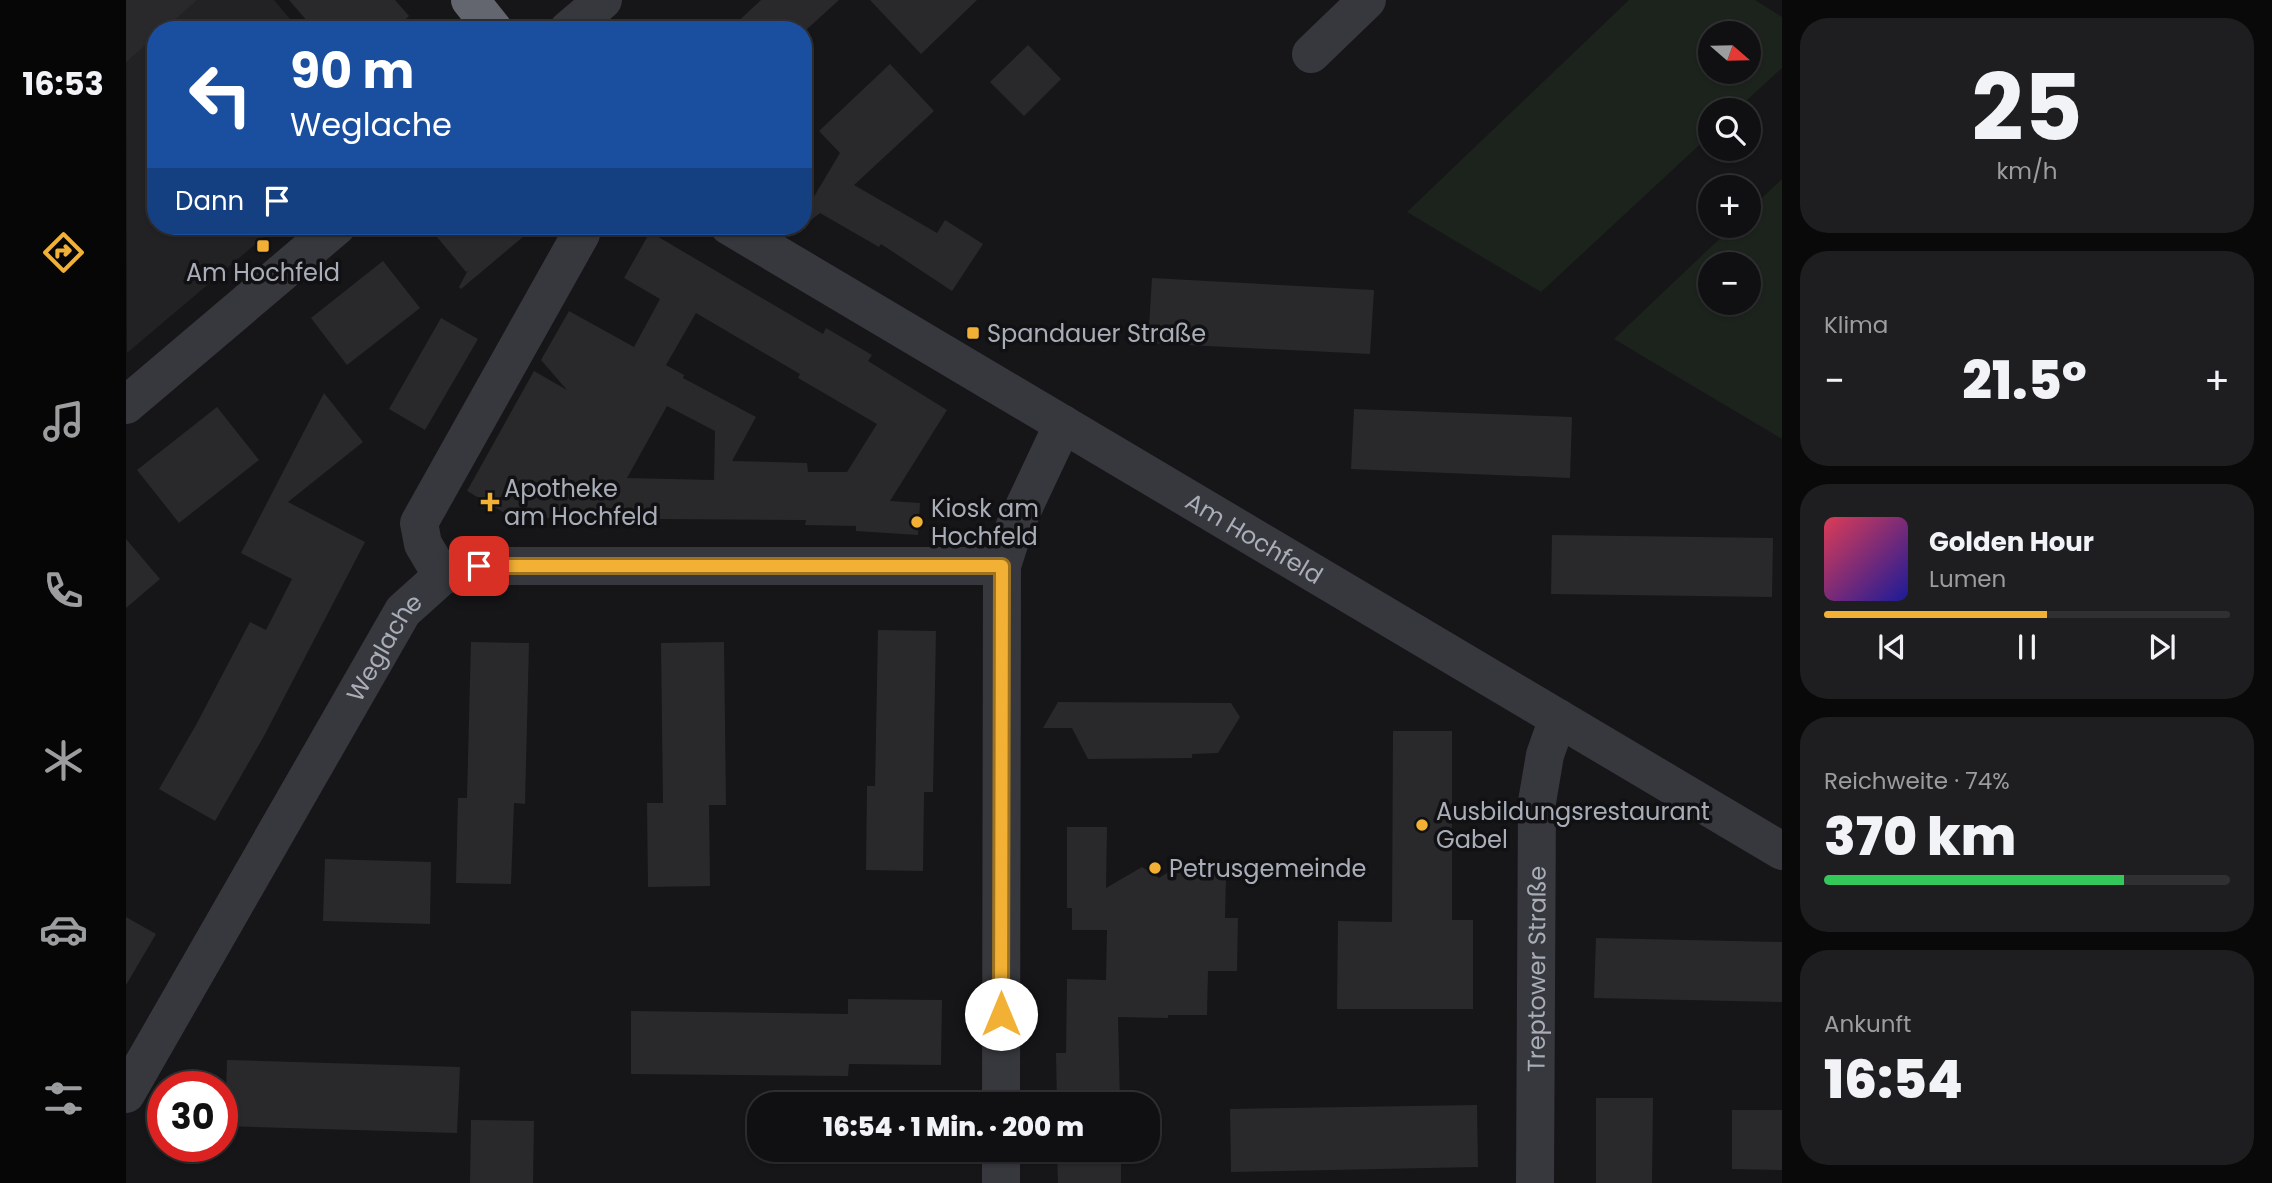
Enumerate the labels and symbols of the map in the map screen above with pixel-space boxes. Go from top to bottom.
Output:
north arrow [1698,21,1760,84]
marker: Am Hochfeld [255,238,271,254]
place label: Am Hochfeld [186,256,340,289]
place label: Spandauer Straße [987,317,1206,350]
marker: Spandauer Straße [965,325,981,341]
place label: Apotheke am Hochfeld [504,472,658,533]
street label: Am Hochfeld [1180,484,1329,591]
place label: Kiosk am Hochfeld [931,492,1039,553]
marker: Apotheke am Hochfeld [482,494,498,510]
marker: Kiosk am Hochfeld [909,514,925,530]
pin [449,536,509,596]
street label: Weglache [338,585,429,707]
place label: Ausbildungsrestaurant Gabel [1436,795,1710,856]
marker: Ausbildungsrestaurant Gabel [1414,817,1430,833]
place label: Petrusgemeinde [1169,852,1366,885]
marker: Petrusgemeinde [1147,860,1163,876]
street label: Treptower Straße [1519,866,1553,1072]
position arrow [964,977,1038,1051]
speed limit sign: 30 [147,1071,238,1162]

